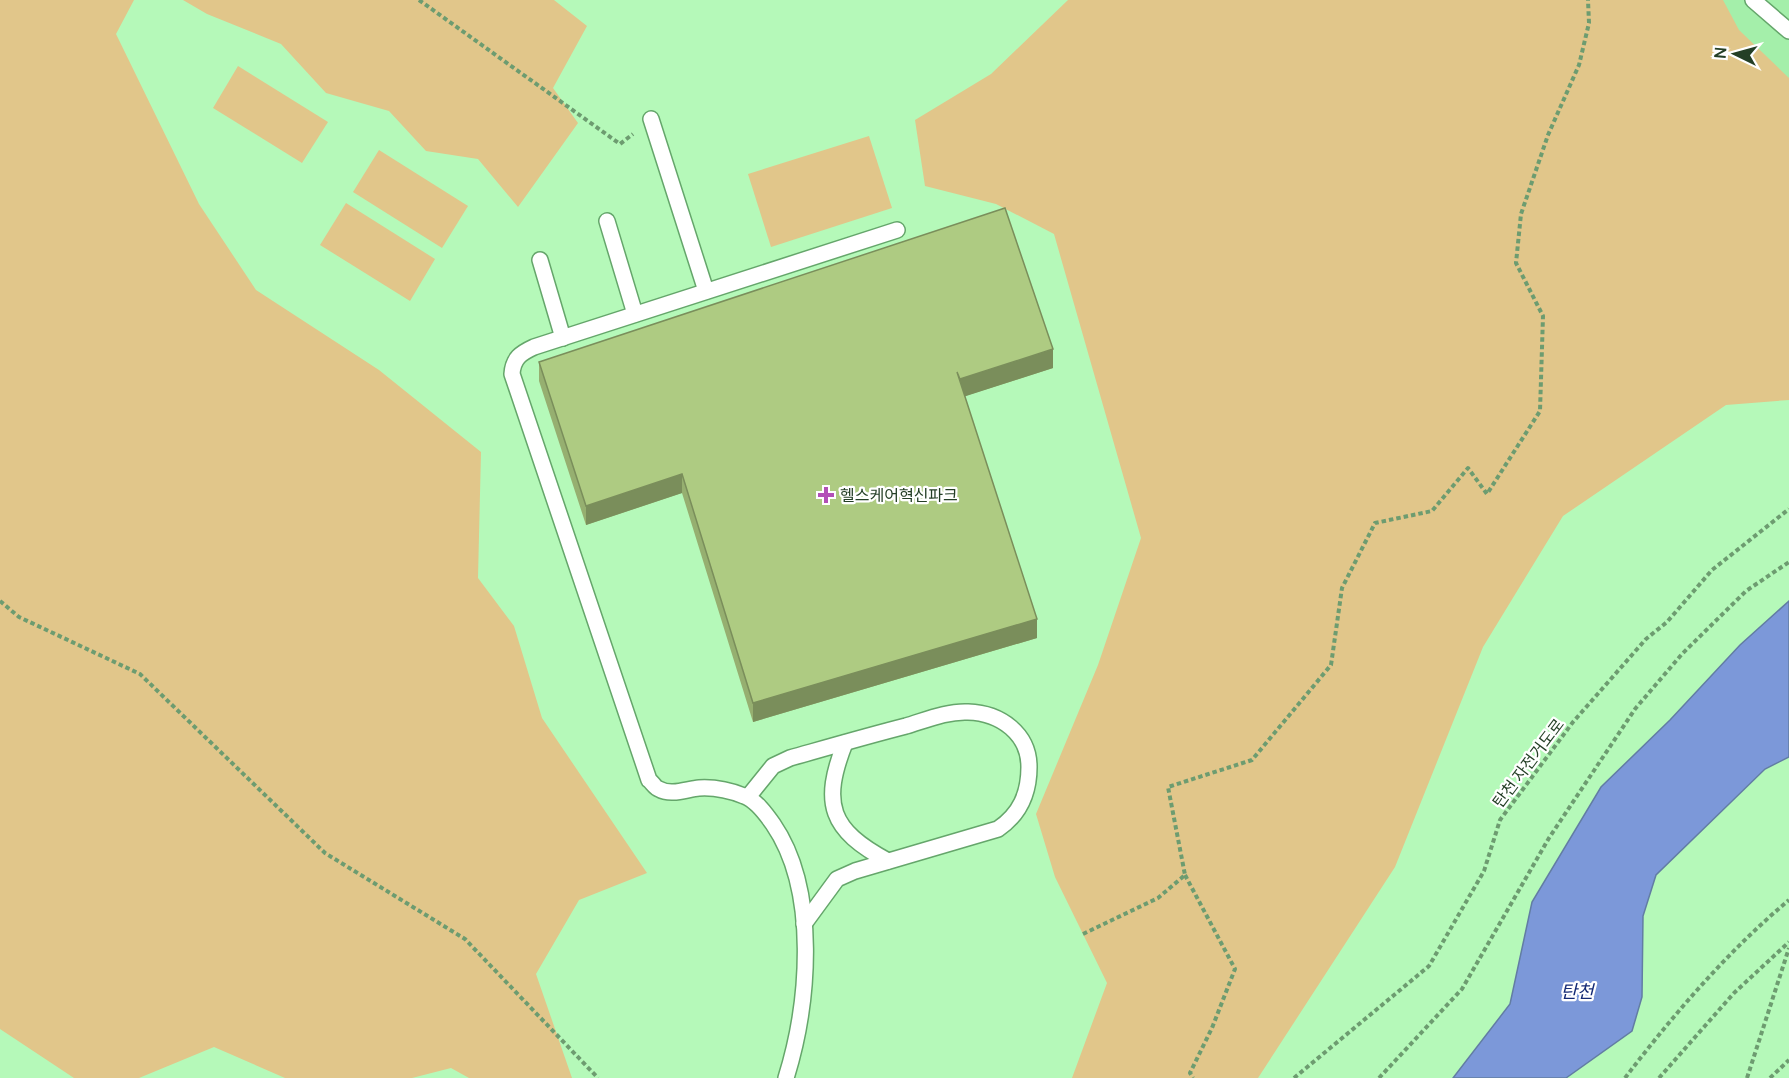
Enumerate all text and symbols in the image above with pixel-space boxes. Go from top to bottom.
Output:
north arrow [1705,24,1765,84]
text: N [1709,46,1732,59]
place label: 헬스케어혁신파크 [840,484,958,506]
marker: 헬스케어혁신파크 [817,486,835,504]
street label: 탄천 자전거도로 [1487,714,1569,812]
water label: 탄천 [1560,979,1596,1003]

